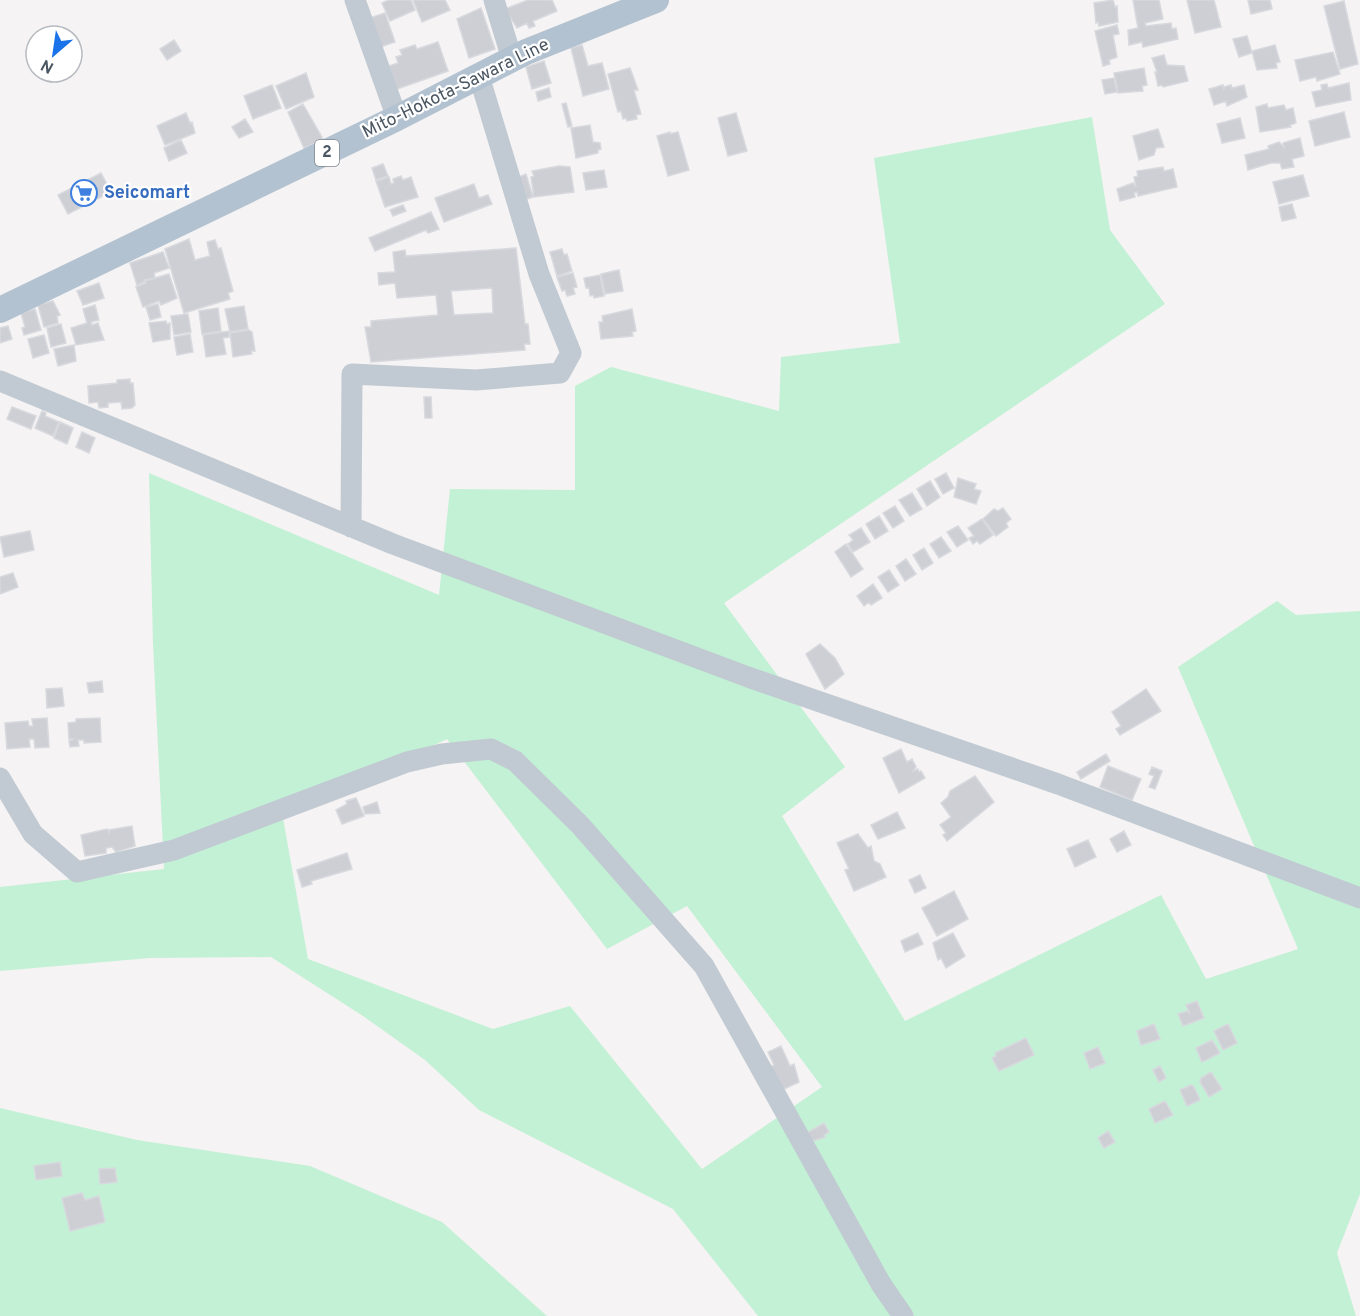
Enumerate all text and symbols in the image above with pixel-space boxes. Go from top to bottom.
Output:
north arrow [24,24,84,84]
street label: Mito-Hokota-Sawara Line [359,34,553,144]
text: N [38,54,58,77]
road number: 2 [315,140,339,166]
supermarket icon: Seicomart [69,178,99,208]
place label: Seicomart [104,182,190,205]

